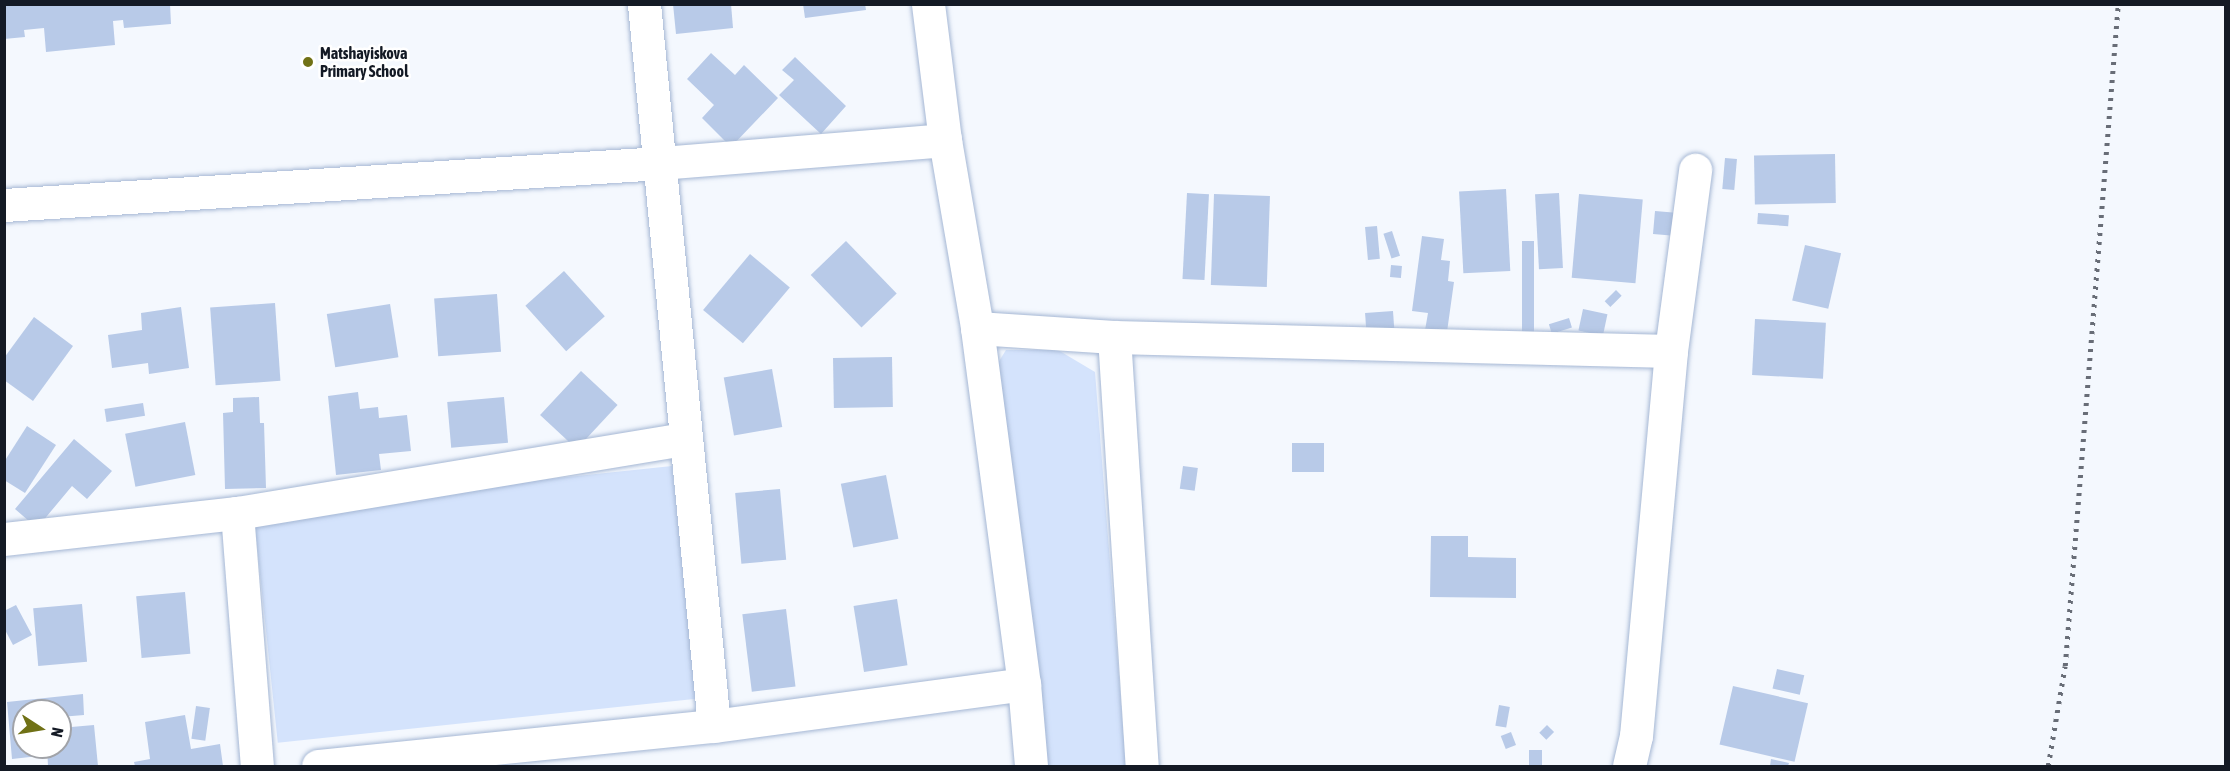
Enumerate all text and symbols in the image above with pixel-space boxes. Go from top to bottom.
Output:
place label: Matshayiskova Primary School [320,43,408,81]
marker: Matshayiskova Primary School [301,55,315,69]
north arrow [12,699,72,759]
text: N [48,726,67,739]

